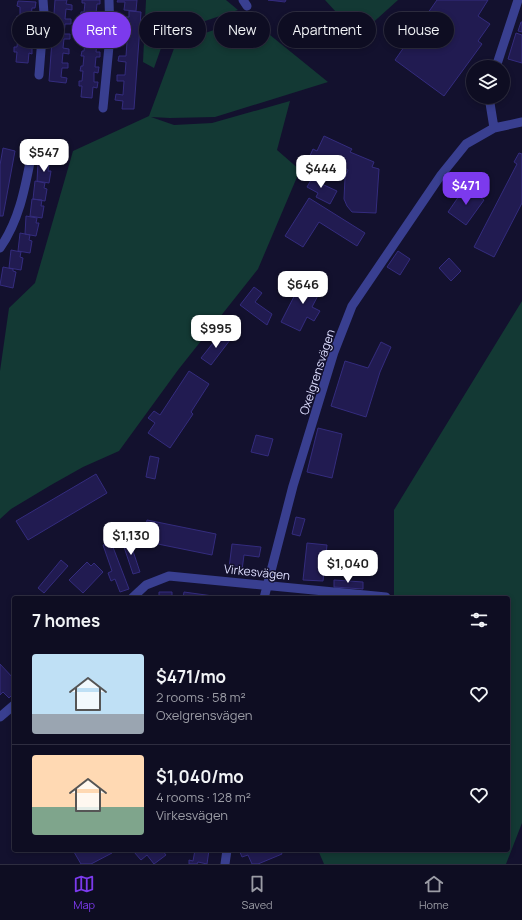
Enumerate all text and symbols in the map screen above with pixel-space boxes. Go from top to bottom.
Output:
chip: Buy [12,12,64,48]
chip: Rent [72,12,131,48]
chip: Filters [139,12,206,48]
chip: New [214,12,270,48]
chip: Apartment [278,12,376,48]
chip: House [384,12,454,48]
map controls [466,60,510,104]
button: layers [466,60,510,104]
pin: $547 [20,139,68,173]
text: $547 [29,143,59,161]
pin: $444 [297,155,345,189]
text: $444 [305,159,337,177]
pin: $471 [442,172,490,206]
text: $471 [452,176,480,194]
pin: $646 [279,271,327,305]
text: $646 [287,275,319,293]
pin: $995 [192,315,240,349]
text: $995 [200,319,232,337]
street label: Oxelgrensvägen [295,327,339,417]
pin: $1,130 [98,522,164,556]
text: $1,130 [112,526,150,544]
pin: $1,040 [315,550,381,584]
text: $1,040 [327,554,369,572]
street label: Virkesvägen [223,560,291,584]
text: 7 homes [32,609,100,632]
icon: filters [468,609,490,631]
text: $471/mo [156,665,226,688]
icon: home [64,670,112,718]
icon: heart [468,683,490,705]
text: 2 rooms · 58 m² [156,688,246,706]
text: Oxelgrensvägen [156,706,253,724]
text: $1,040/mo [156,765,244,788]
icon: home [64,771,112,819]
icon: heart [468,784,490,806]
text: 4 rooms · 128 m² [156,788,251,806]
text: Virkesvägen [156,806,228,824]
tab: Map [73,873,95,912]
tab: Saved [242,873,273,912]
tab: Home [419,873,449,912]

